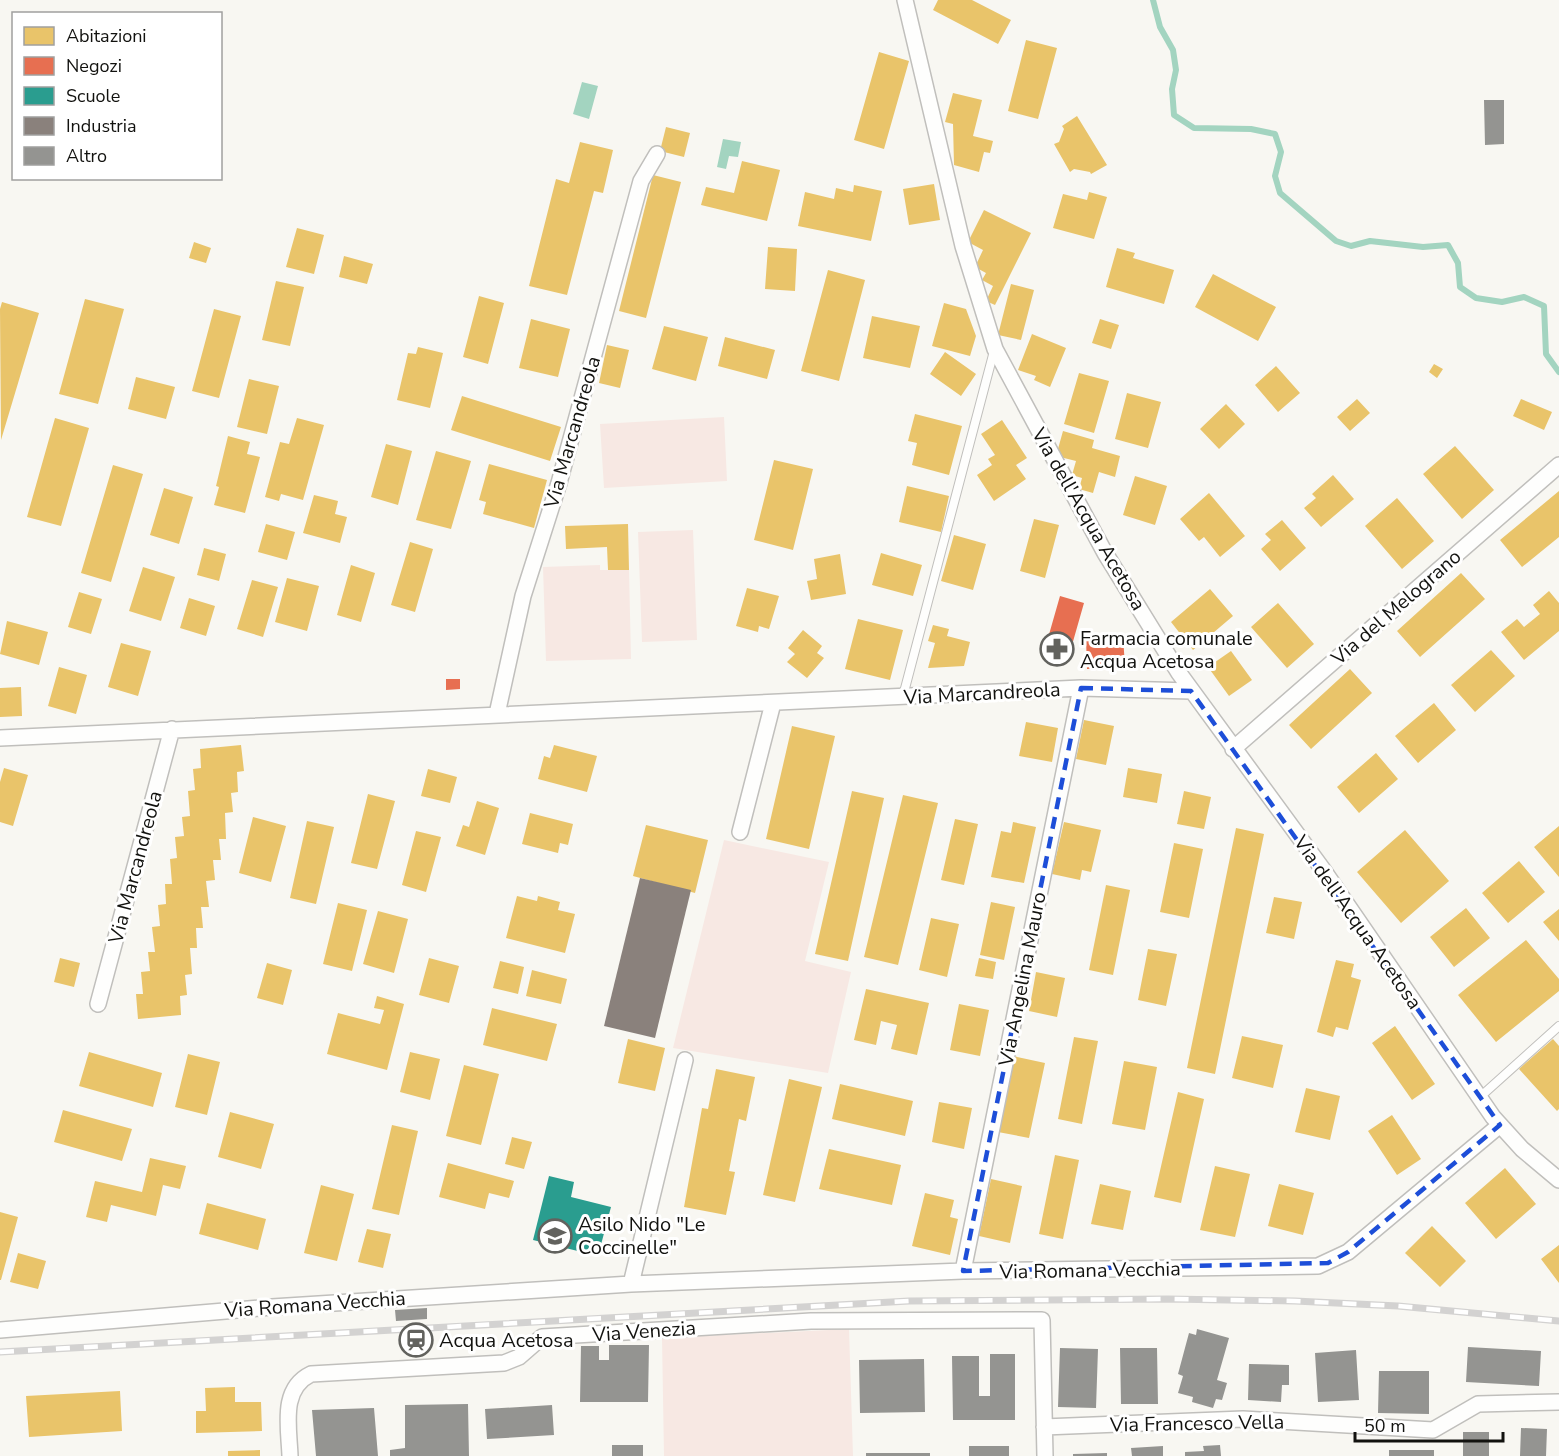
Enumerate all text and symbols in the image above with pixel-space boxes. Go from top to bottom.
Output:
legend [12,12,222,180]
text: Abitazioni [66,24,147,48]
text: Negozi [66,54,122,78]
text: Scuole [66,84,120,108]
text: Industria [66,114,136,138]
text: Altro [66,144,107,168]
street label: Via Marcandreola [538,353,607,512]
street label: Via dell'Acqua Acetosa [1025,422,1152,615]
street label: Via del Melograno [1325,543,1467,672]
place label: Farmacia comunale Acqua Acetosa [1080,625,1253,675]
pharmacy icon: Farmacia comunale Acqua Acetosa [1039,631,1075,667]
street label: Via Marcandreola [902,676,1061,711]
street label: Via Marcandreola [102,788,169,947]
street label: Via dell'Acqua Acetosa [1287,829,1428,1015]
street label: Via Angelina Mauro [992,890,1053,1070]
place label: Asilo Nido "Le Coccinelle" [578,1211,705,1261]
school or university icon: Asilo Nido "Le Coccinelle" [537,1218,573,1254]
street label: Via Romana Vecchia [998,1255,1181,1286]
street label: Via Romana Vecchia [223,1285,406,1324]
street label: Via Venezia [590,1314,697,1349]
station icon: Acqua Acetosa [398,1322,434,1358]
place label: Acqua Acetosa [439,1327,574,1354]
scale bar [1355,1405,1504,1443]
street label: Via Francesco Vella [1109,1408,1284,1439]
text: 50 m [1364,1414,1406,1438]

